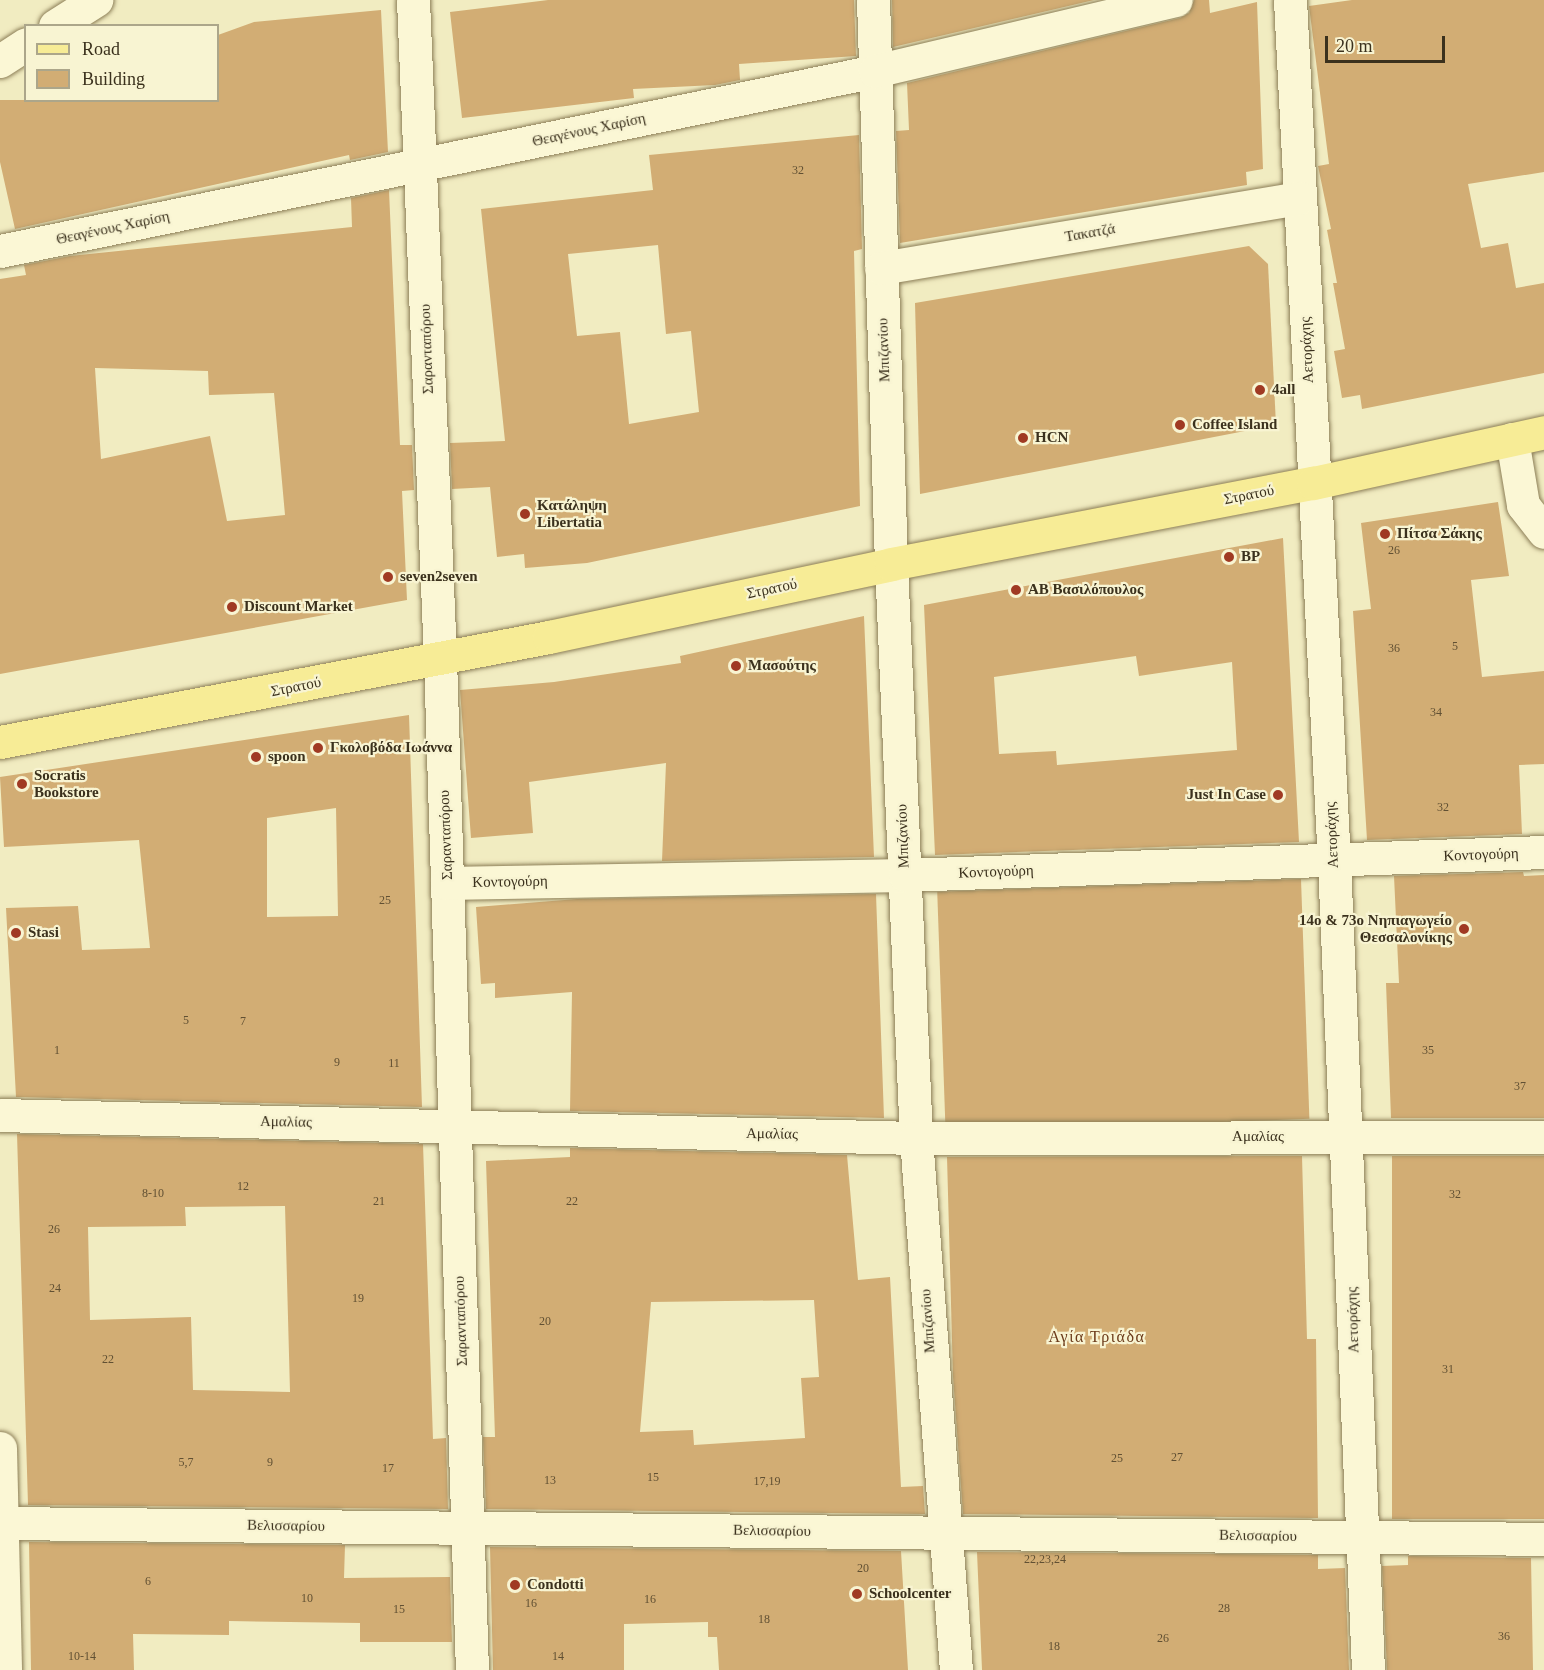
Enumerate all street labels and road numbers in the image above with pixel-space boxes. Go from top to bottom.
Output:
street label: Θεαγένους Χαρίση [531,109,647,151]
street label: Θεαγένους Χαρίση [55,207,171,249]
street label: Τακατζά [1063,220,1117,246]
street label: Σαρανταπόρου [416,304,438,394]
street label: Αετοράχης [1296,316,1318,384]
street label: Μπιζανίου [874,318,894,382]
street label: Στρατού [1222,481,1276,509]
street label: Στρατού [745,575,799,603]
street label: Στρατού [269,673,323,701]
street label: Σαρανταπόρου [435,790,457,880]
street label: Αετοράχης [1321,801,1343,869]
street label: Μπιζανίου [893,804,913,868]
street label: Κοντογούρη [1443,845,1519,865]
street label: Κοντογούρη [958,862,1034,882]
street label: Κοντογούρη [472,872,548,892]
street label: Αμαλίας [260,1113,312,1131]
street label: Αμαλίας [746,1125,798,1143]
street label: Αμαλίας [1232,1128,1284,1146]
street label: Σαρανταπόρου [450,1276,472,1366]
street label: Αετοράχης [1343,1286,1363,1354]
street label: Μπιζανίου [917,1288,939,1354]
street label: Βελισσαρίου [247,1516,325,1536]
street label: Βελισσαρίου [733,1521,811,1541]
street label: Βελισσαρίου [1219,1526,1297,1546]

